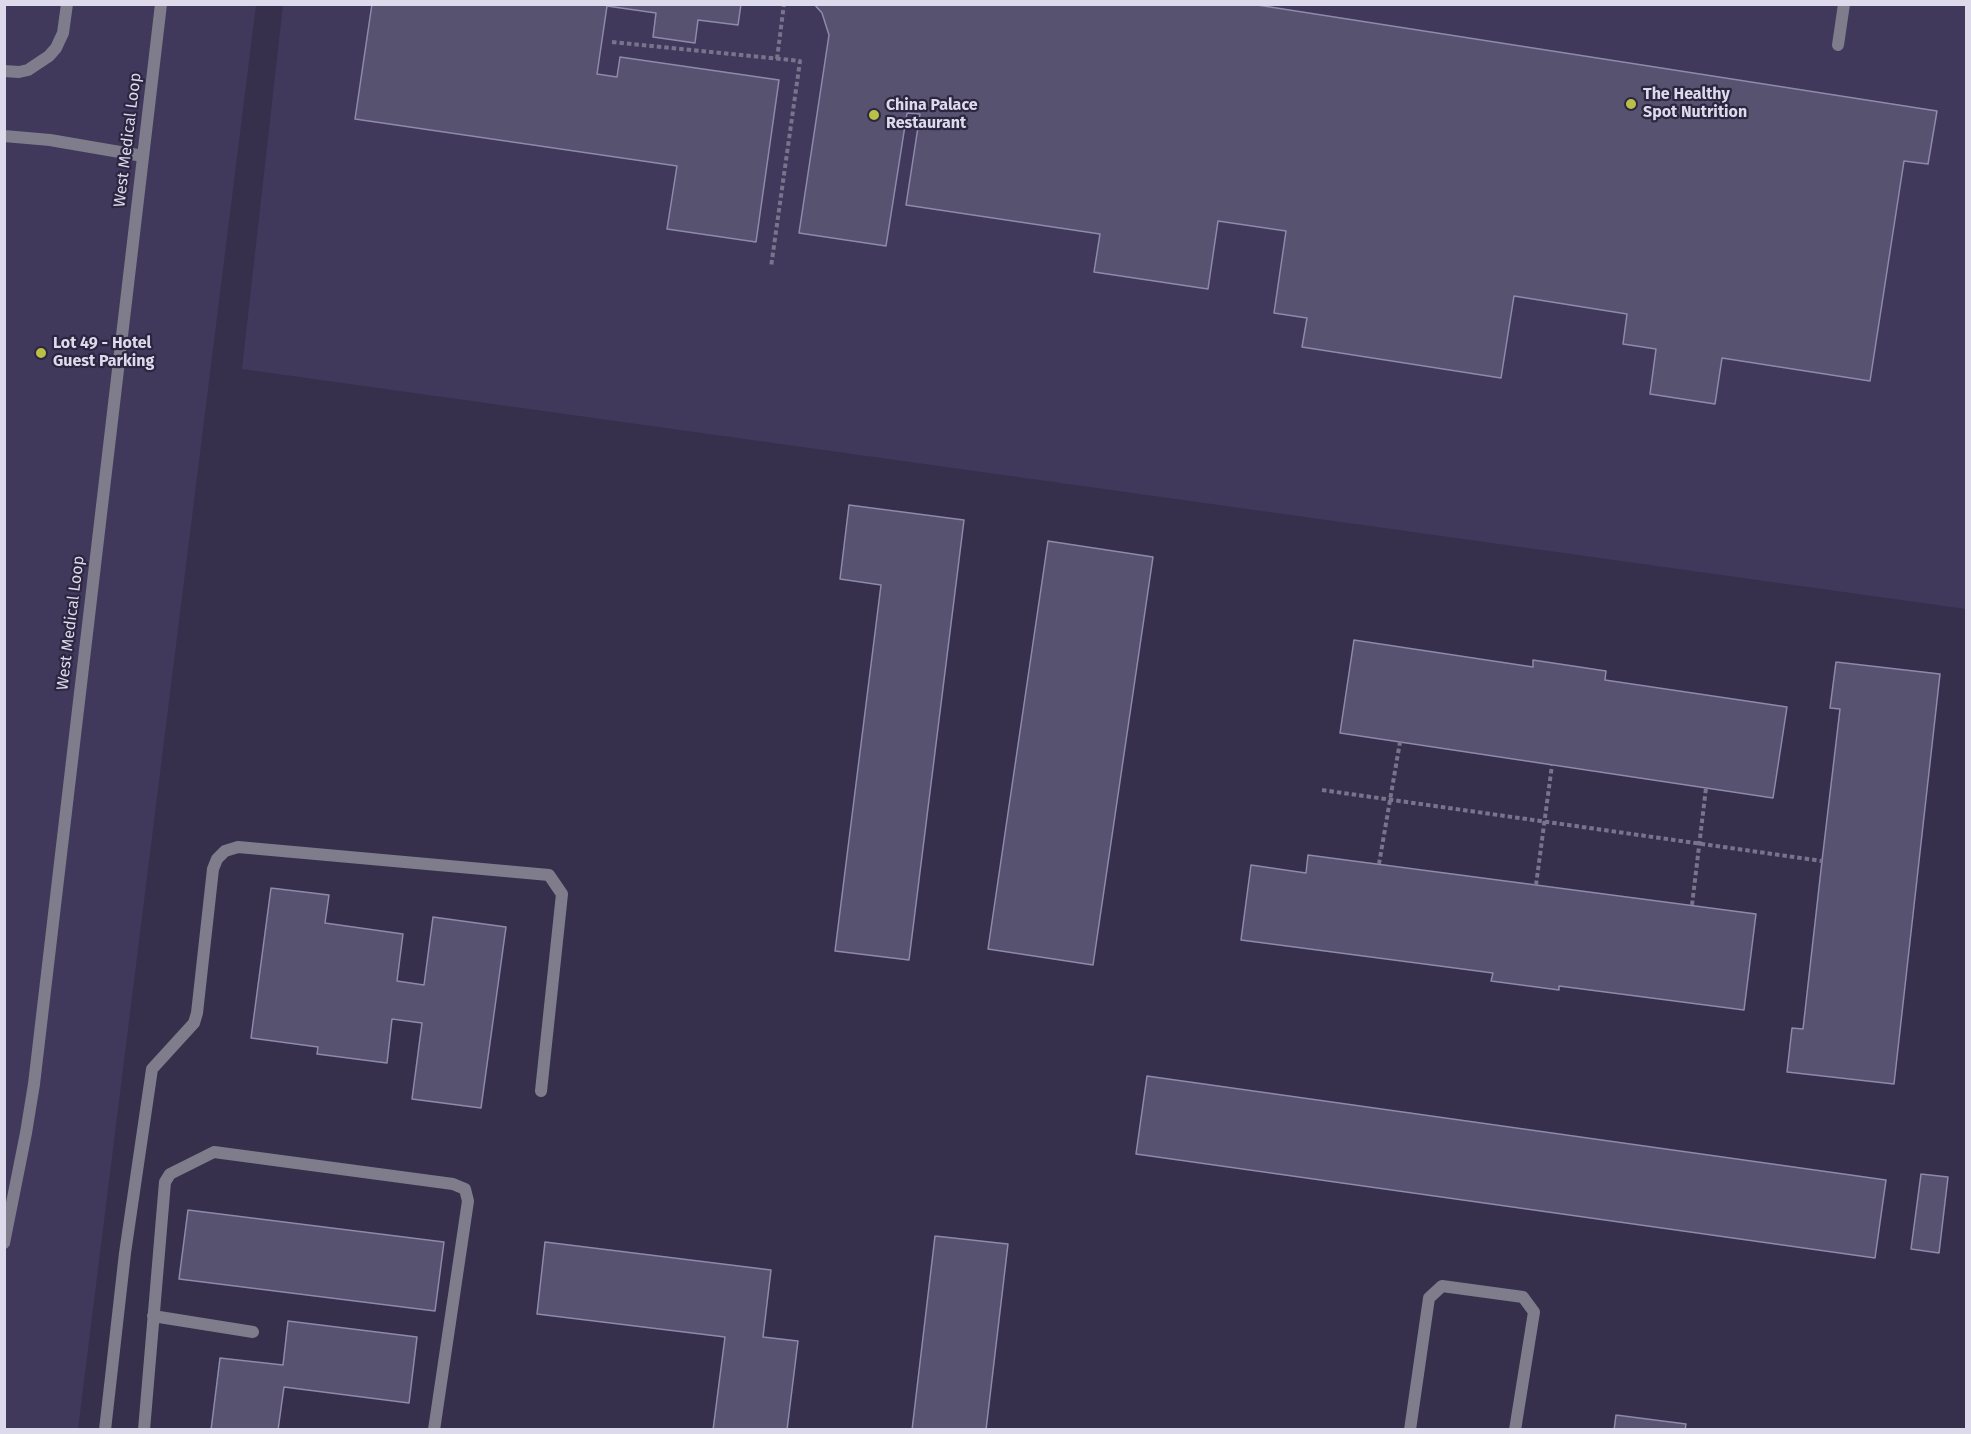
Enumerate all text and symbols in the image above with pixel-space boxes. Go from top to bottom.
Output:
street label: West Medical Loop [110,72,146,208]
place label: The Healthy Spot Nutrition [1643,85,1747,123]
place label: China Palace Restaurant [886,96,978,134]
marker: The Healthy Spot Nutrition [1624,97,1638,111]
marker: China Palace Restaurant [867,108,881,122]
place label: Lot 49 - Hotel Guest Parking [53,334,154,372]
marker: Lot 49 - Hotel Guest Parking [34,346,48,360]
street label: West Medical Loop [53,555,89,691]

